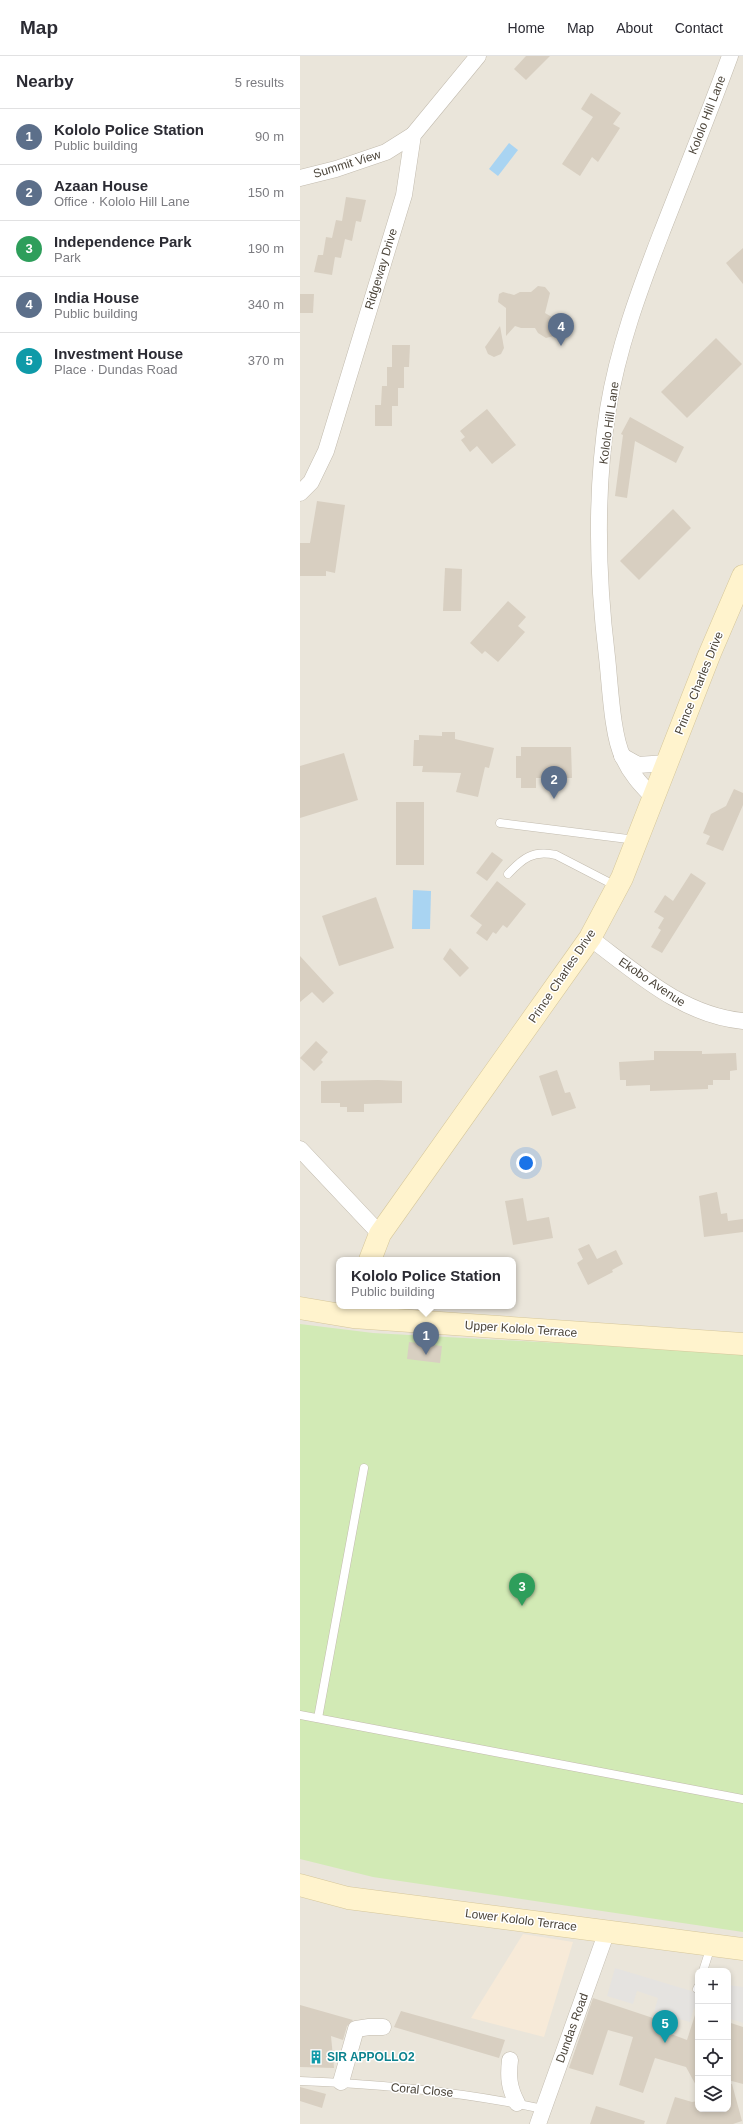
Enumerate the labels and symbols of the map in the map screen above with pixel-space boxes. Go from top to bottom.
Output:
street label: Kololo Hill Lane [686,73,729,156]
street label: Summit View [312,147,383,181]
street label: Ridgeway Drive [362,226,400,311]
pin: 4 [548,313,574,346]
street label: Kololo Hill Lane [596,380,622,465]
street label: Prince Charles Drive [672,629,726,737]
pin: 2 [541,766,567,799]
street label: Prince Charles Drive [525,926,599,1026]
street label: Ekobo Avenue [616,955,688,1010]
your location [516,1153,536,1173]
street label: Upper Kololo Terrace [464,1318,578,1340]
pin: 1 [413,1322,439,1355]
pin: 3 [509,1573,535,1606]
street label: Lower Kololo Terrace [464,1906,578,1934]
street label: Dundas Road [553,1991,591,2065]
pin: 5 [652,2010,678,2043]
building icon: SIR APPOLLO2 [308,2049,324,2065]
place label: SIR APPOLLO2 [327,2050,415,2064]
street label: Coral Close [390,2080,454,2100]

